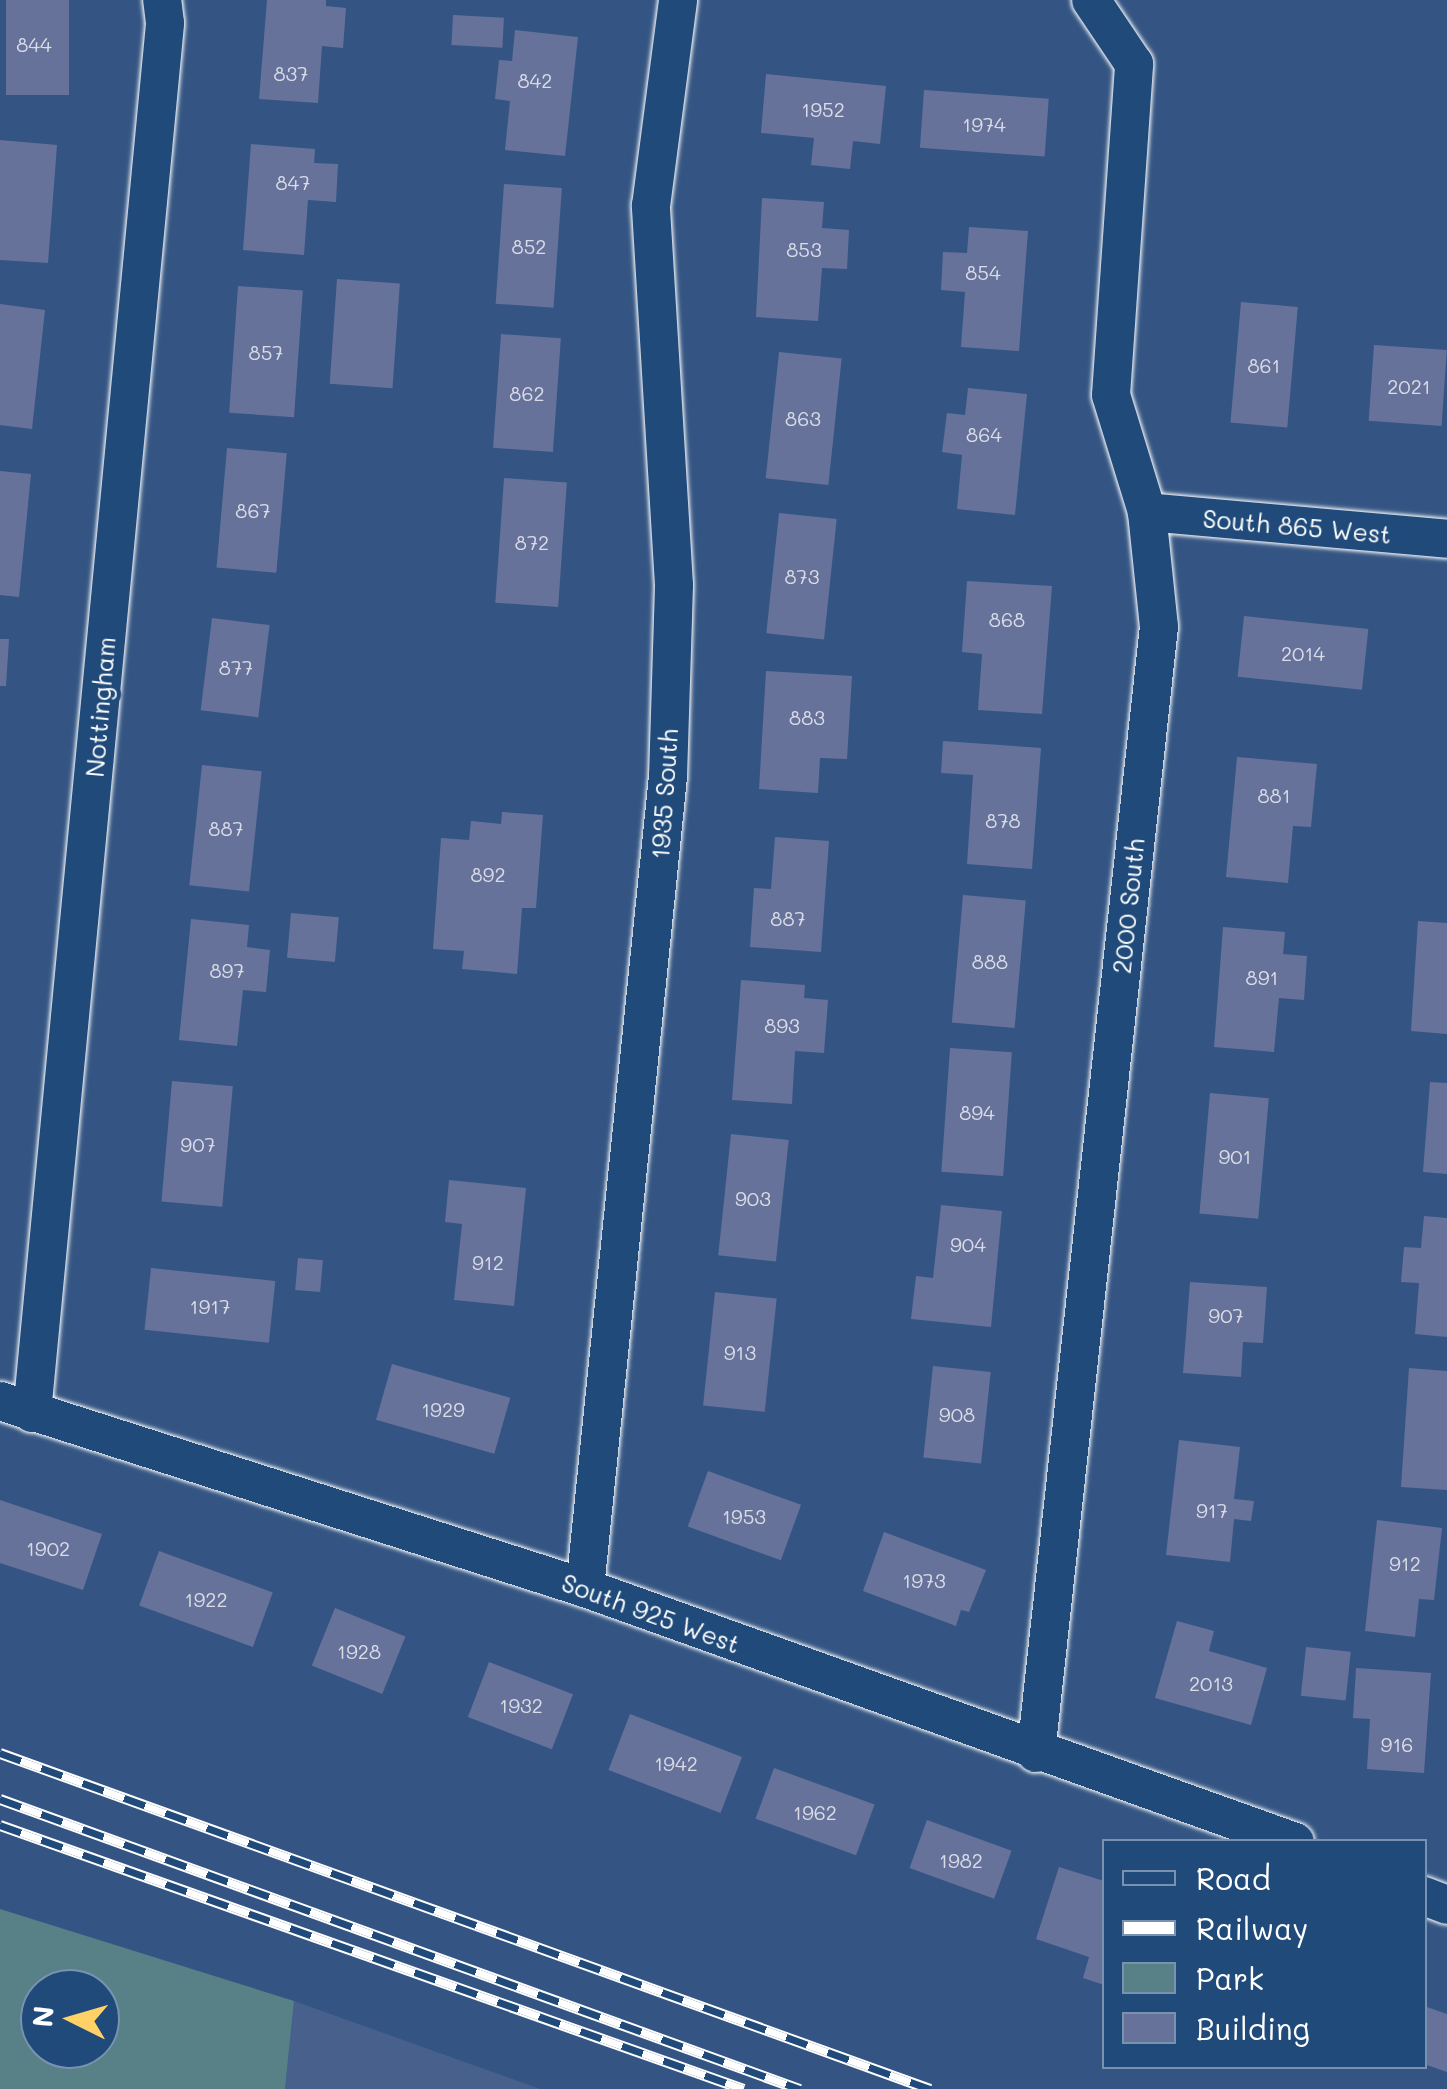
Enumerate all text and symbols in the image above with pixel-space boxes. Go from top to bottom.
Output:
house number: 844 [16,32,52,56]
house number: 837 [274,61,308,85]
house number: 842 [518,68,552,92]
house number: 1952 [801,97,845,121]
house number: 1974 [962,112,1006,136]
house number: 847 [276,170,310,194]
house number: 852 [512,234,546,258]
house number: 853 [786,237,822,261]
house number: 854 [965,260,1001,284]
house number: 857 [249,340,283,364]
house number: 861 [1247,353,1281,377]
house number: 2021 [1387,374,1431,398]
house number: 862 [509,381,545,405]
house number: 863 [785,406,821,430]
house number: 864 [966,422,1002,446]
house number: 867 [235,498,271,522]
street label: South 865 West [1202,503,1392,549]
house number: 872 [515,530,549,554]
house number: 873 [785,564,819,588]
house number: 868 [989,607,1025,631]
street label: Nottingham [79,636,121,778]
house number: 2014 [1281,641,1325,665]
house number: 877 [219,655,253,679]
house number: 883 [789,705,825,729]
street label: 1935 South [644,728,684,860]
house number: 881 [1257,783,1291,807]
house number: 878 [985,808,1021,832]
house number: 887 [208,816,244,840]
street label: 2000 South [1106,837,1150,975]
house number: 892 [470,862,506,886]
house number: 887 [770,906,806,930]
house number: 888 [972,949,1008,973]
house number: 897 [209,958,245,982]
house number: 891 [1246,965,1278,989]
house number: 893 [764,1013,800,1037]
house number: 894 [959,1100,995,1124]
house number: 907 [180,1132,216,1156]
house number: 901 [1218,1144,1252,1168]
house number: 903 [735,1186,771,1210]
house number: 904 [950,1232,986,1256]
house number: 912 [472,1250,504,1274]
house number: 1917 [190,1294,230,1318]
house number: 907 [1208,1303,1244,1327]
house number: 913 [724,1340,756,1364]
house number: 1929 [421,1397,465,1421]
house number: 908 [939,1402,975,1426]
house number: 917 [1196,1498,1228,1522]
house number: 1953 [722,1504,766,1528]
house number: 1902 [26,1536,70,1560]
house number: 912 [1389,1551,1421,1575]
street label: South 925 West [558,1567,744,1659]
house number: 1973 [902,1568,946,1592]
house number: 1922 [184,1587,228,1611]
house number: 1928 [337,1639,381,1663]
house number: 2013 [1189,1671,1233,1695]
house number: 1932 [499,1693,543,1717]
house number: 916 [1381,1732,1413,1756]
house number: 1942 [654,1751,698,1775]
house number: 1962 [793,1800,837,1824]
legend [1102,1839,1427,2069]
house number: 1982 [939,1848,983,1872]
text: Road [1196,1858,1271,1898]
text: Railway [1196,1908,1308,1948]
text: Park [1196,1958,1264,1998]
north arrow [20,1969,120,2069]
text: N [23,2004,61,2029]
text: Building [1196,2008,1310,2048]

